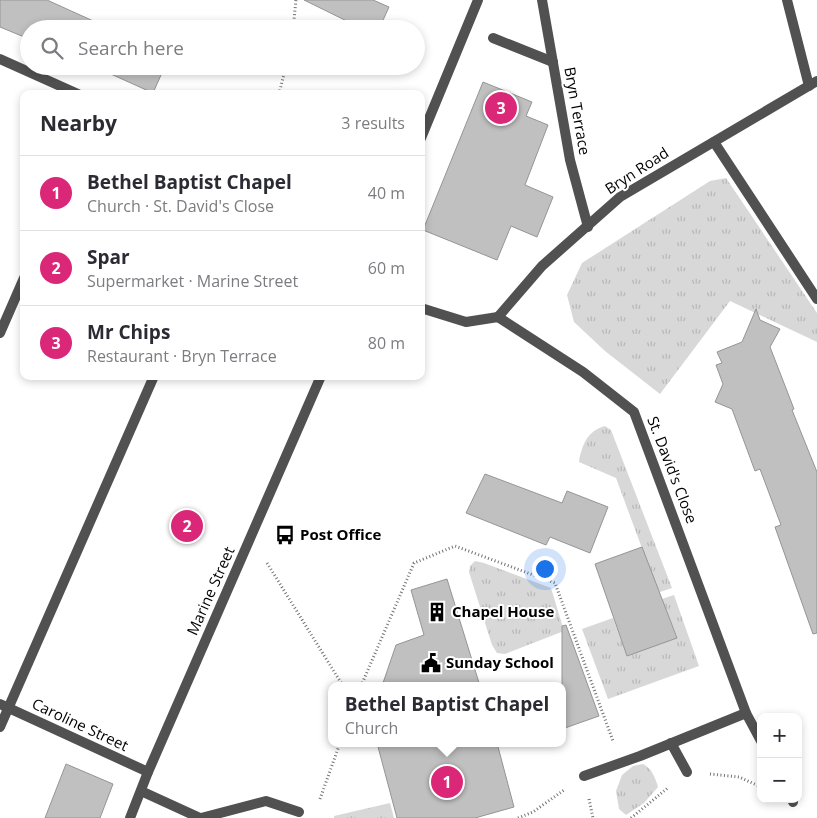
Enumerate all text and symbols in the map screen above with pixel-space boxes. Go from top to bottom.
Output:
search box [20,20,425,75]
icon: search [38,34,66,62]
text: Search here [78,35,184,61]
street label: Bryn Terrace [560,65,596,157]
pin: 3 [485,89,517,127]
text: Nearby [40,109,117,137]
text: 3 results [341,112,405,134]
street label: Bryn Road [601,142,672,198]
text: Bethel Baptist Chapel [87,169,292,195]
text: 1 [51,182,61,204]
text: 40 m [368,182,405,204]
text: Church · St. David's Close [87,195,274,217]
text: Spar [87,244,130,270]
text: 2 [51,257,61,279]
text: 60 m [368,257,405,279]
text: Supermarket · Marine Street [87,270,298,292]
text: Mr Chips [87,319,170,345]
text: 3 [51,332,61,354]
text: 80 m [368,332,405,354]
text: Restaurant · Bryn Terrace [87,345,277,367]
street label: St. David's Close [643,413,703,526]
pin: 2 [171,507,203,545]
bus stop icon: Post Office [274,524,296,546]
place label: Post Office [300,524,381,544]
street label: Marine Street [182,543,239,638]
your location [532,556,558,582]
building icon: Chapel House [426,601,448,623]
place label: Chapel House [452,601,554,621]
public building icon: Sunday School [420,652,442,674]
place label: Sunday School [446,652,554,672]
popup [328,682,566,747]
text: Bethel Baptist Chapel [345,691,549,717]
street label: Caroline Street [29,693,132,755]
map controls [757,713,802,803]
button: + [757,713,802,758]
text: Church [345,717,398,739]
button: − [757,758,802,803]
pin: 1 [431,763,463,801]

